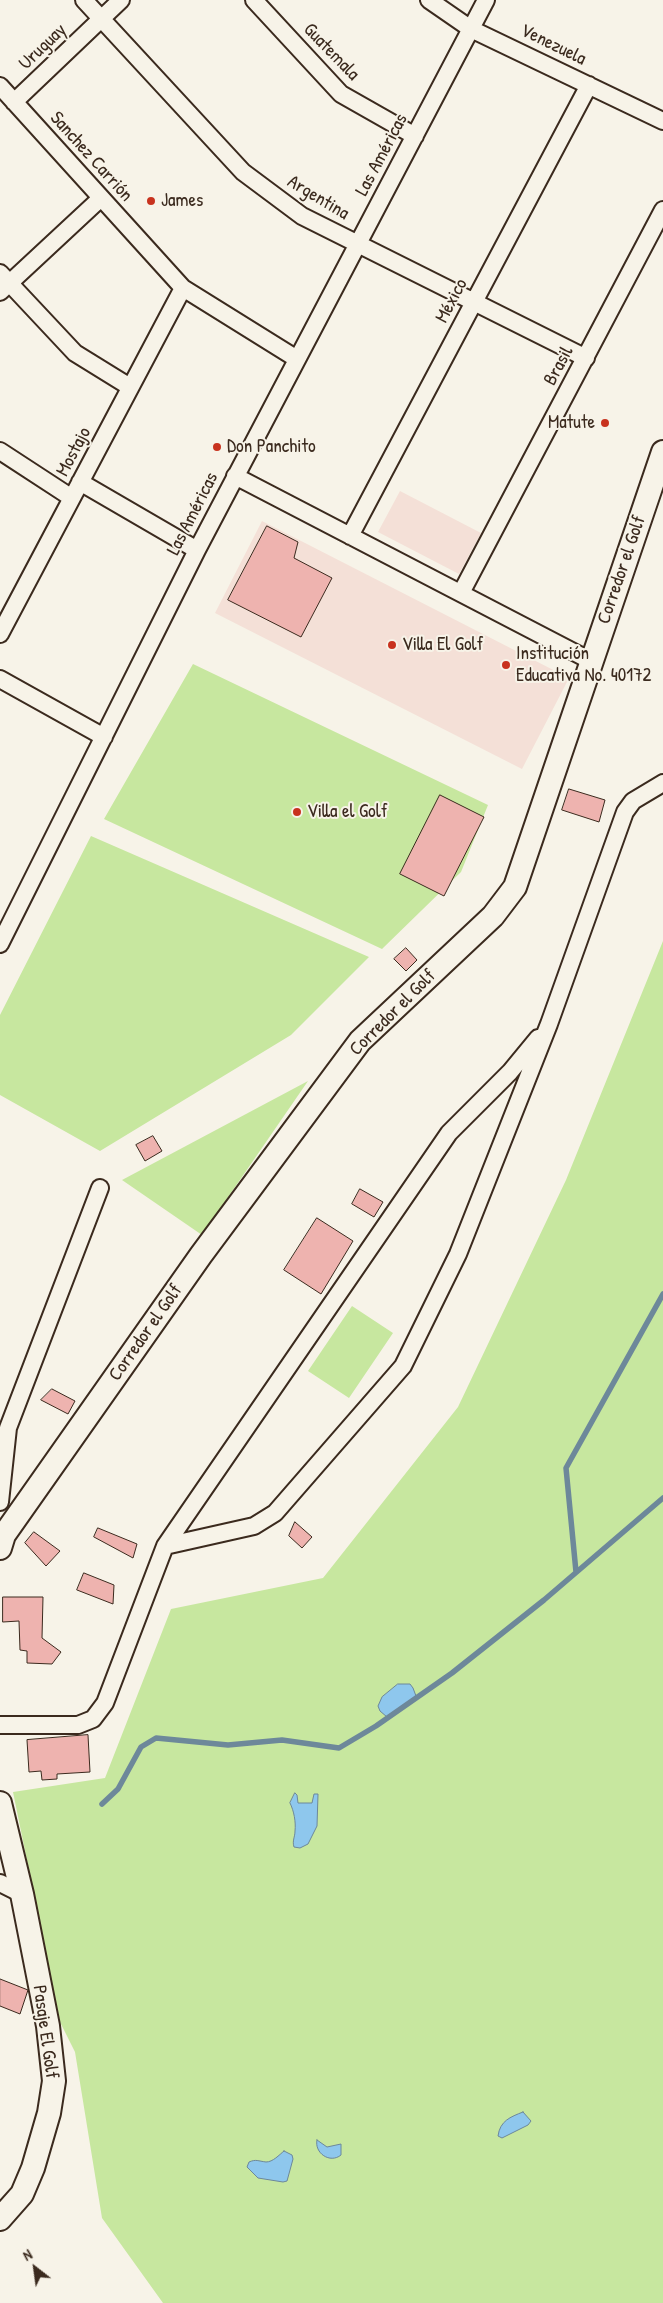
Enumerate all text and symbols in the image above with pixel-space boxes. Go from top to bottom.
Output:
street label: Guatemala [298,18,364,86]
street label: Uruguay [15,19,71,75]
street label: Venezuela [516,19,590,71]
street label: Sanchez Carrión [45,107,137,207]
street label: Las Américas [351,110,413,200]
street label: Argentina [283,171,353,225]
place label: James [161,190,203,212]
marker: James [145,195,157,207]
street label: México [431,275,473,327]
street label: Brasil [539,343,579,389]
place label: Matute [548,412,595,434]
marker: Matute [599,417,611,429]
street label: Mostajo [52,424,96,480]
place label: Don Panchito [227,436,316,458]
marker: Don Panchito [211,441,223,453]
street label: Las Américas [162,469,224,559]
street label: Corredor el Golf [593,513,651,627]
place label: Villa El Golf [402,634,483,656]
marker: Villa El Golf [386,639,398,651]
place label: Institución Educativa No. 40172 [516,643,651,687]
marker: Institución Educativa No. 40172 [500,659,512,671]
place label: Villa el Golf [307,801,388,823]
marker: Villa el Golf [291,806,303,818]
street label: Corredor el Golf [345,965,441,1061]
street label: Corredor el Golf [104,1280,188,1386]
street label: Pasaje El Golf [27,1984,63,2080]
north arrow [10,2243,60,2293]
text: N [19,2244,35,2265]

